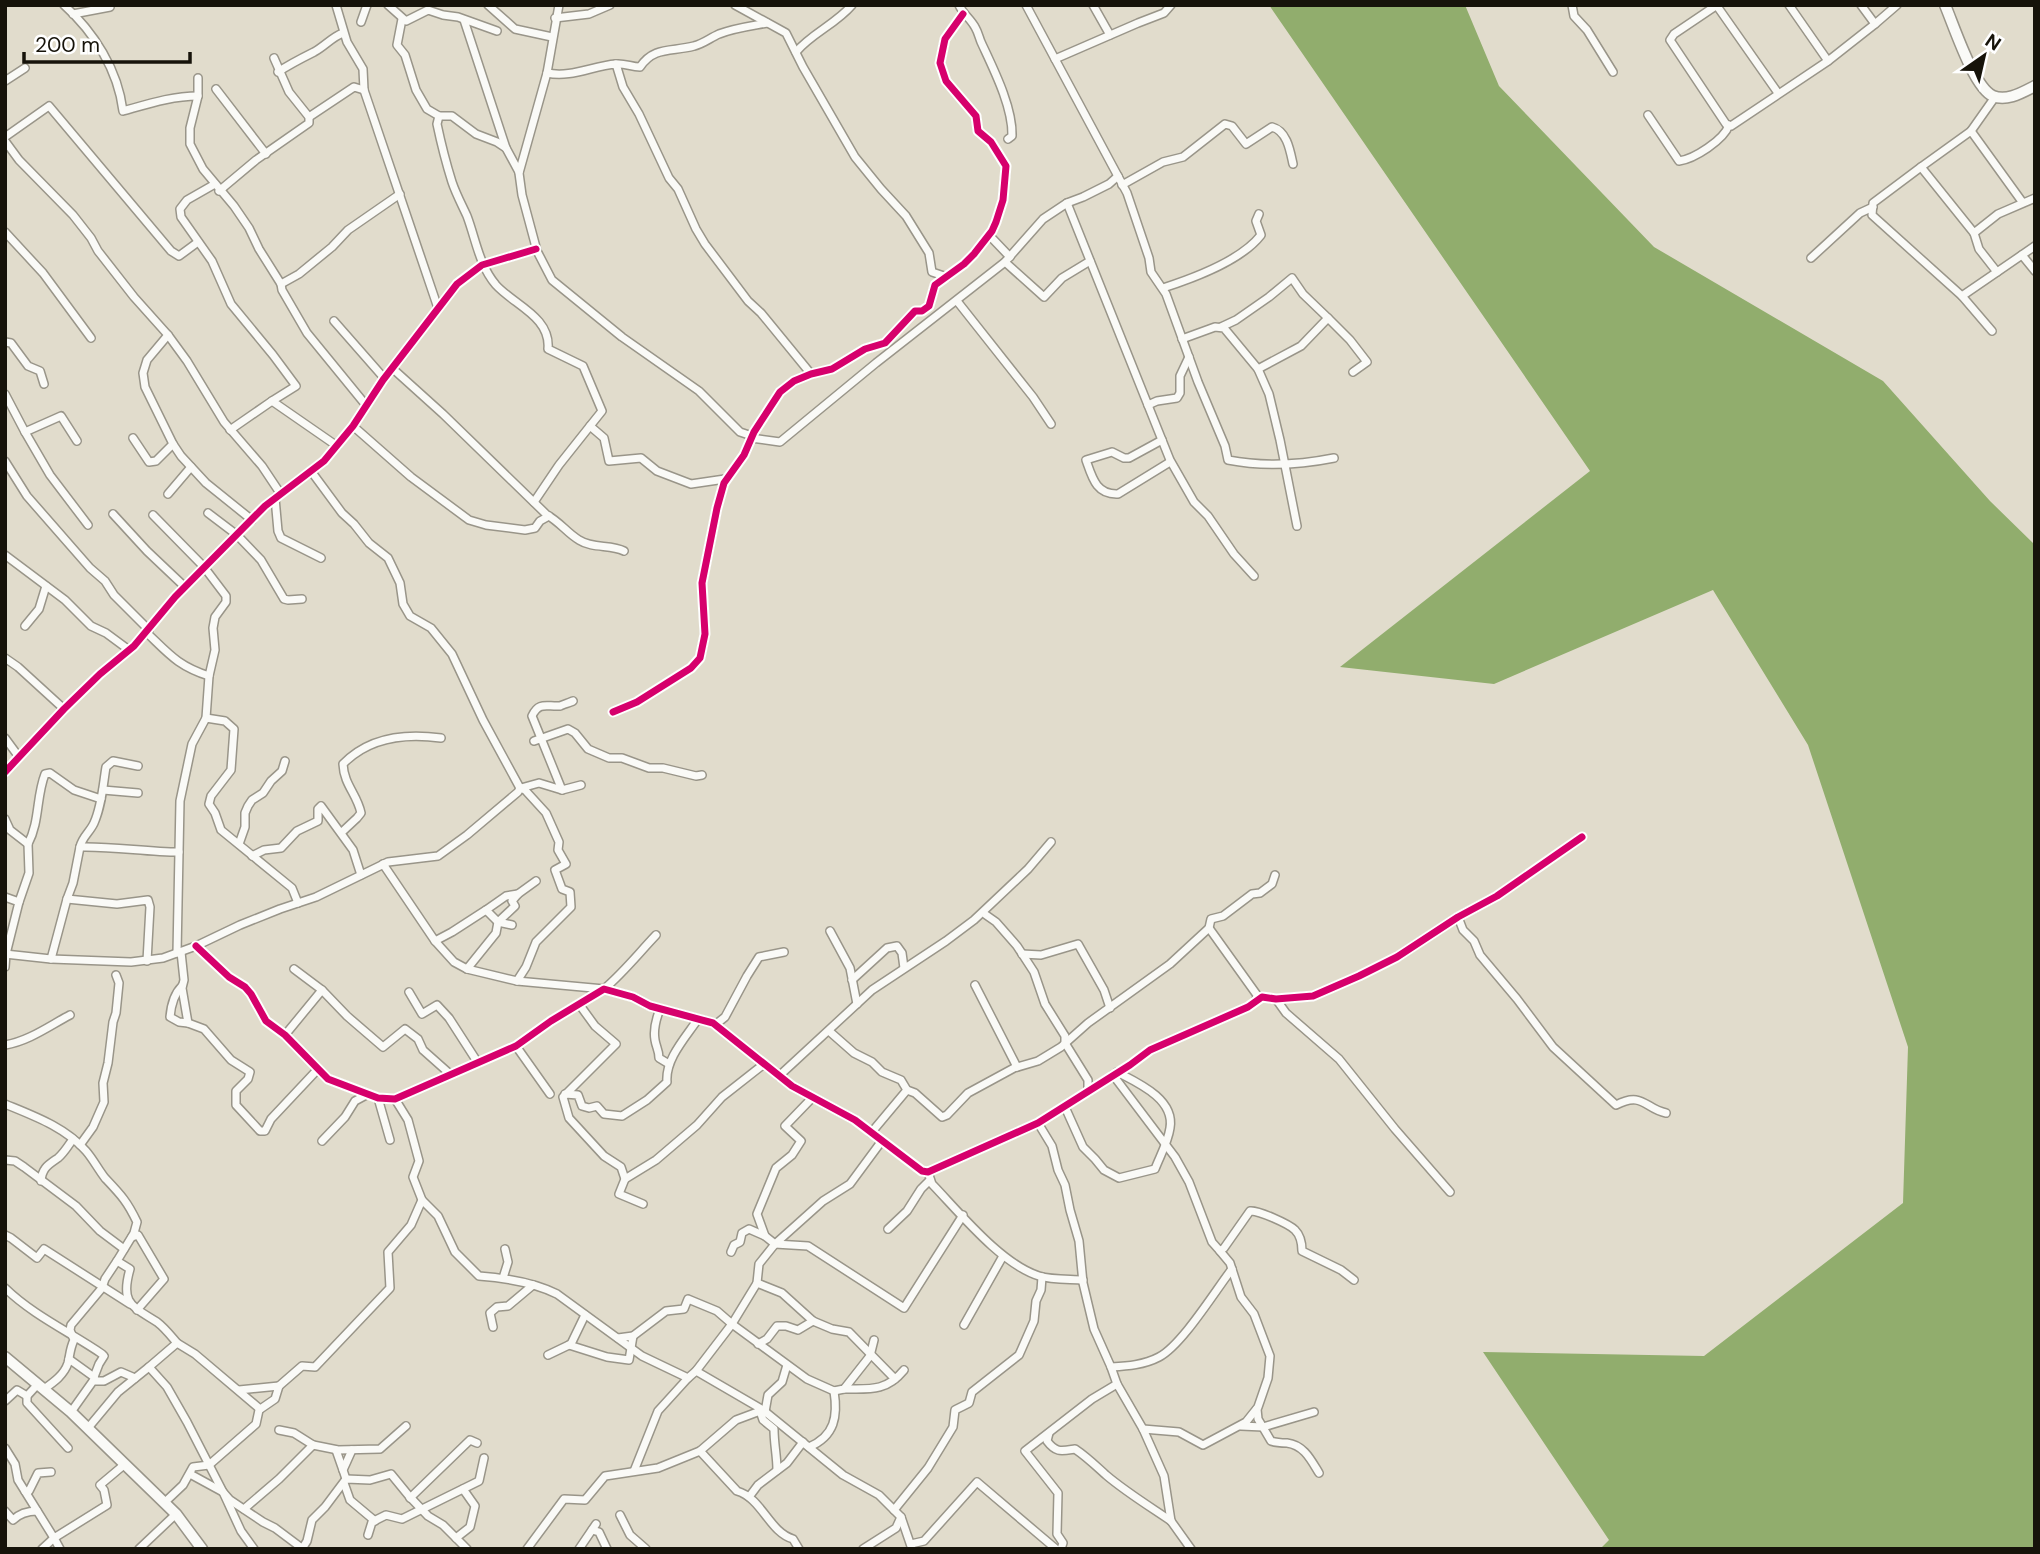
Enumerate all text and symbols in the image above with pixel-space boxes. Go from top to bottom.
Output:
scale bar [24,21,191,65]
north arrow [1949,21,2019,91]
text: N [1980,28,2006,57]
text: 200 m [35,31,100,59]

